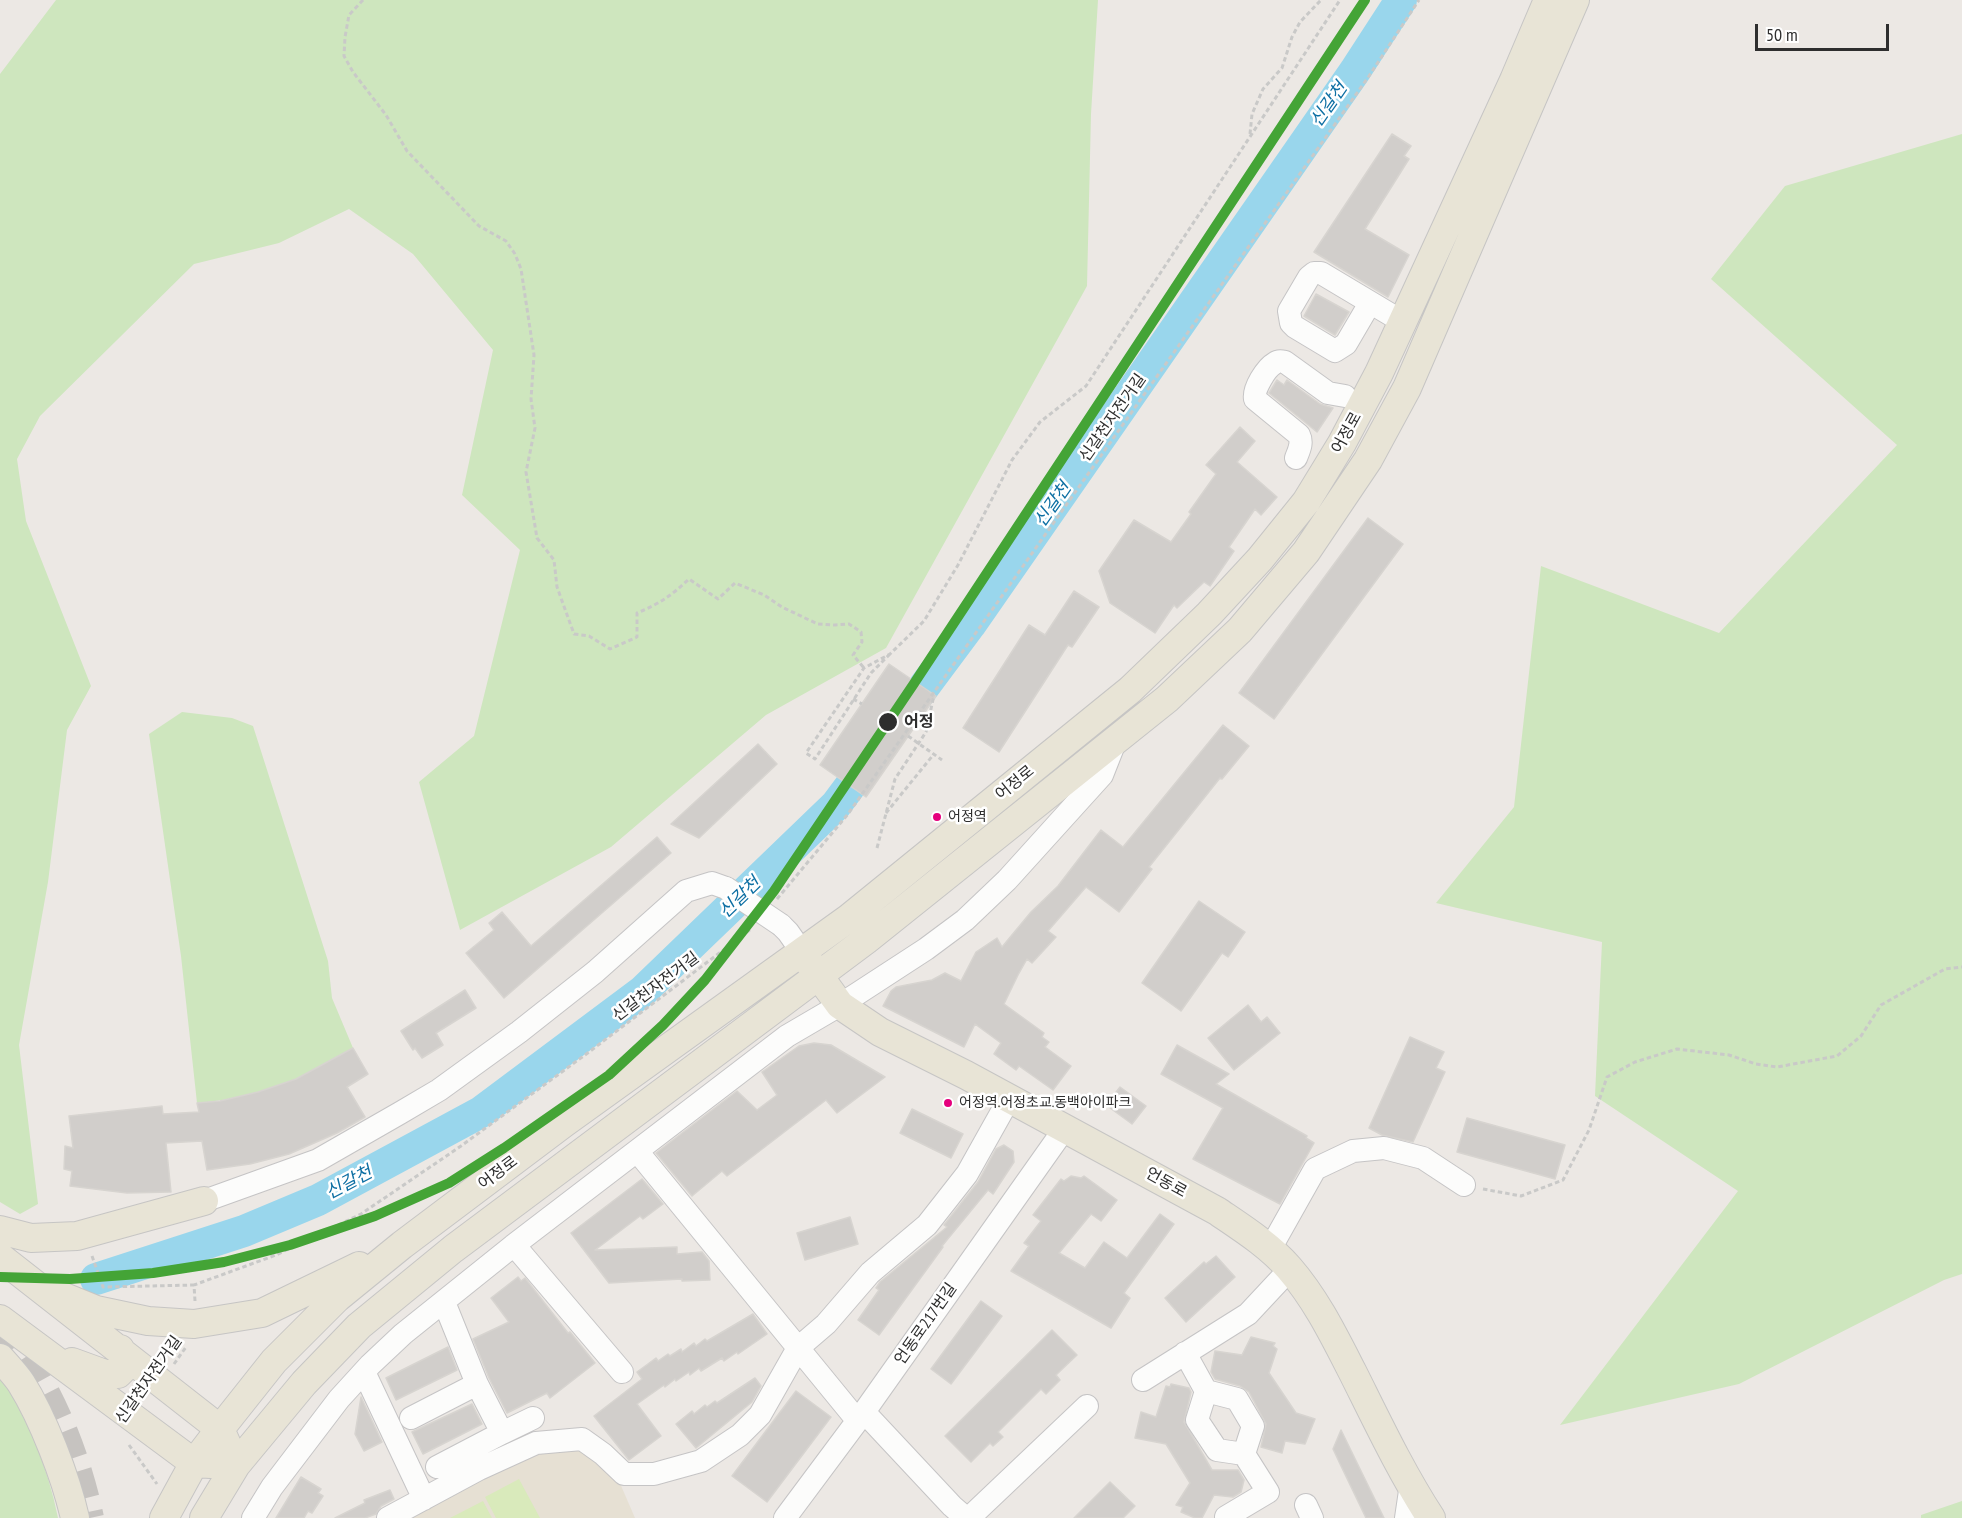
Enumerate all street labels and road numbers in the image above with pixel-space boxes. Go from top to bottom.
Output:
street label: 신갈천자전거길 [1076,370,1150,466]
street label: 어정로 [1328,409,1366,457]
street label: 어정로 [992,762,1038,804]
street label: 신갈천자전거길 [609,948,703,1026]
street label: 어정로 [475,1152,521,1194]
street label: 언동로 [1142,1164,1190,1202]
street label: 언동로217번길 [891,1280,961,1368]
street label: 신갈천자전거길 [112,1332,186,1428]

